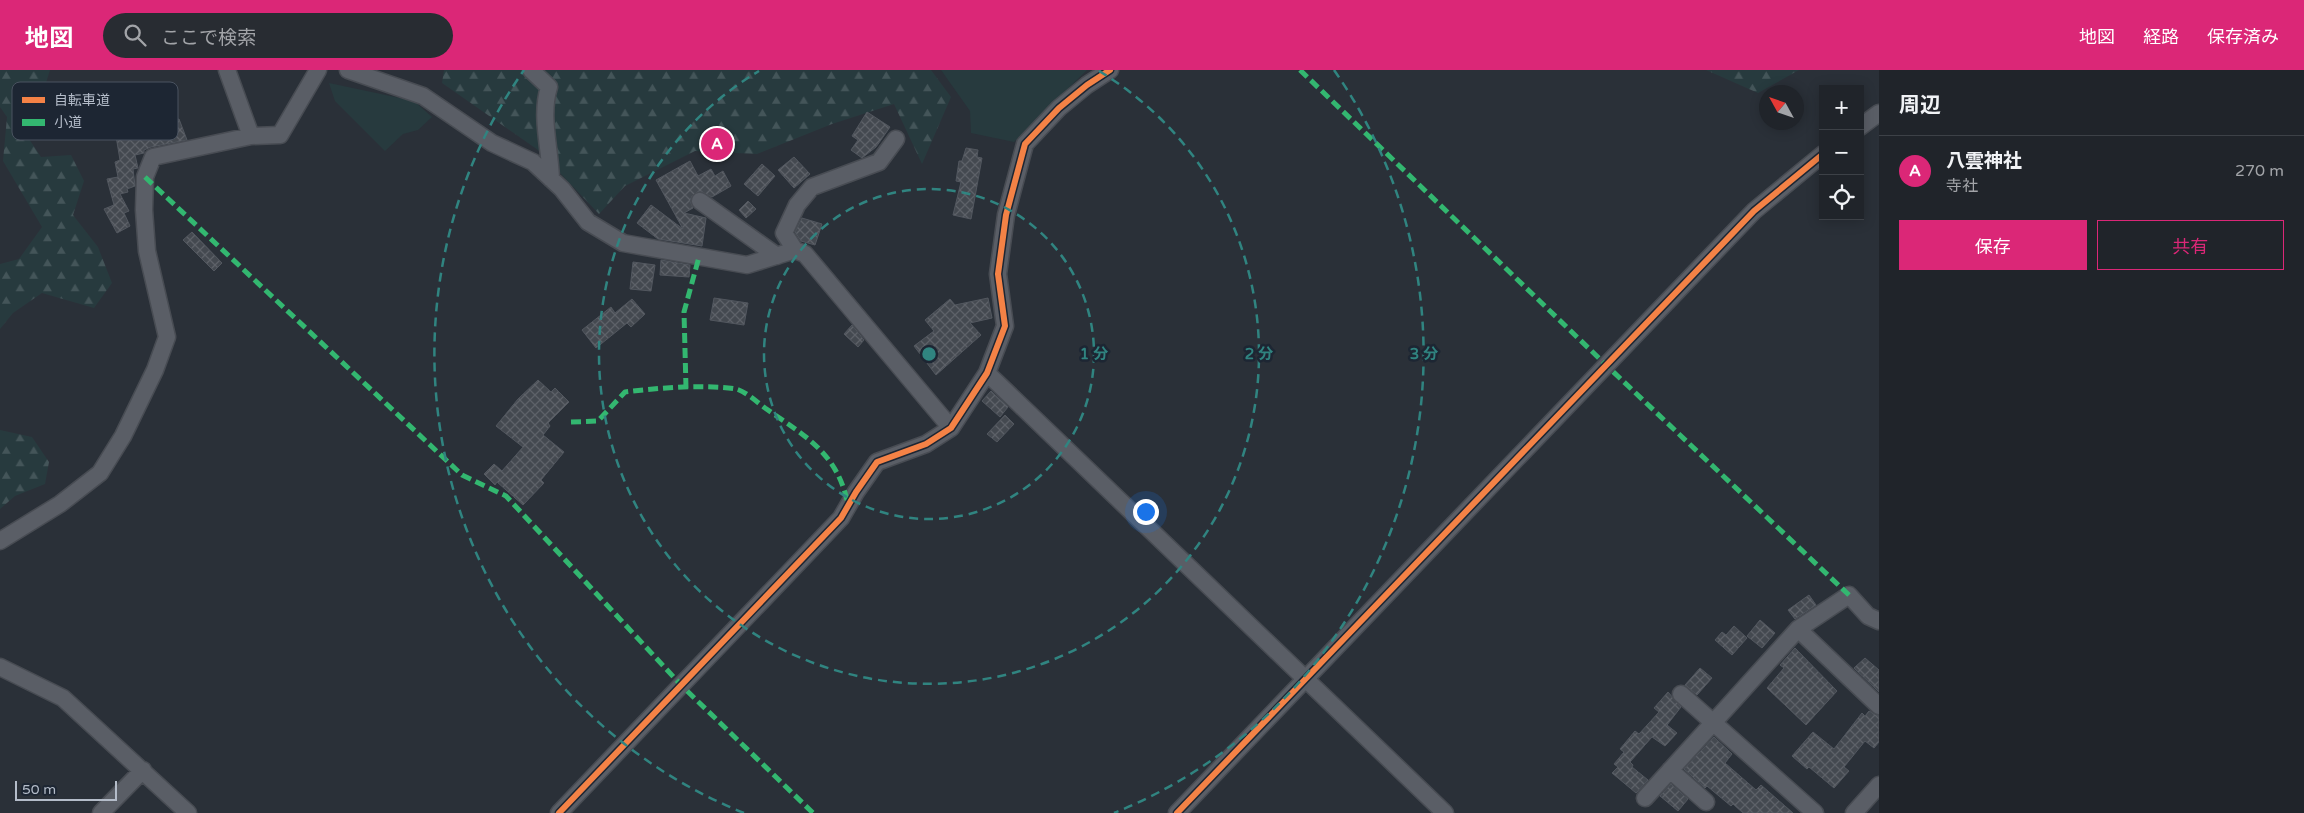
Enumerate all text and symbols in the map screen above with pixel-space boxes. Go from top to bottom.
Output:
search box [103,13,453,58]
icon: search [121,21,149,49]
text: 地図 [25,24,73,53]
text: 地図 [2079,26,2115,48]
text: 経路 [2143,26,2179,48]
text: 保存済み [2207,26,2279,48]
text: ここで検索 [161,27,256,49]
legend [12,82,178,140]
north arrow [1759,85,1804,130]
map controls [1819,85,1864,220]
button: + [1819,85,1864,130]
text: 自転車道 [54,92,110,109]
text: 周辺 [1899,93,1941,118]
text: 小道 [54,114,82,131]
pin: A [701,125,733,163]
button: − [1819,130,1864,175]
text: 八雲神社 [1946,150,2022,172]
text: A [1909,161,1921,181]
text: 270 m [2235,161,2284,181]
button: locate [1819,175,1864,220]
text: 寺社 [1946,176,1978,196]
button: 保存 [1899,220,2087,270]
button: 共有 [2097,220,2284,270]
centre of rings [920,345,938,363]
text: 1 分 [1080,345,1108,363]
text: 2 分 [1245,345,1273,363]
text: 3 分 [1410,345,1438,363]
your location [1133,499,1159,525]
scale bar [15,778,118,801]
text: 50 m [22,781,56,798]

